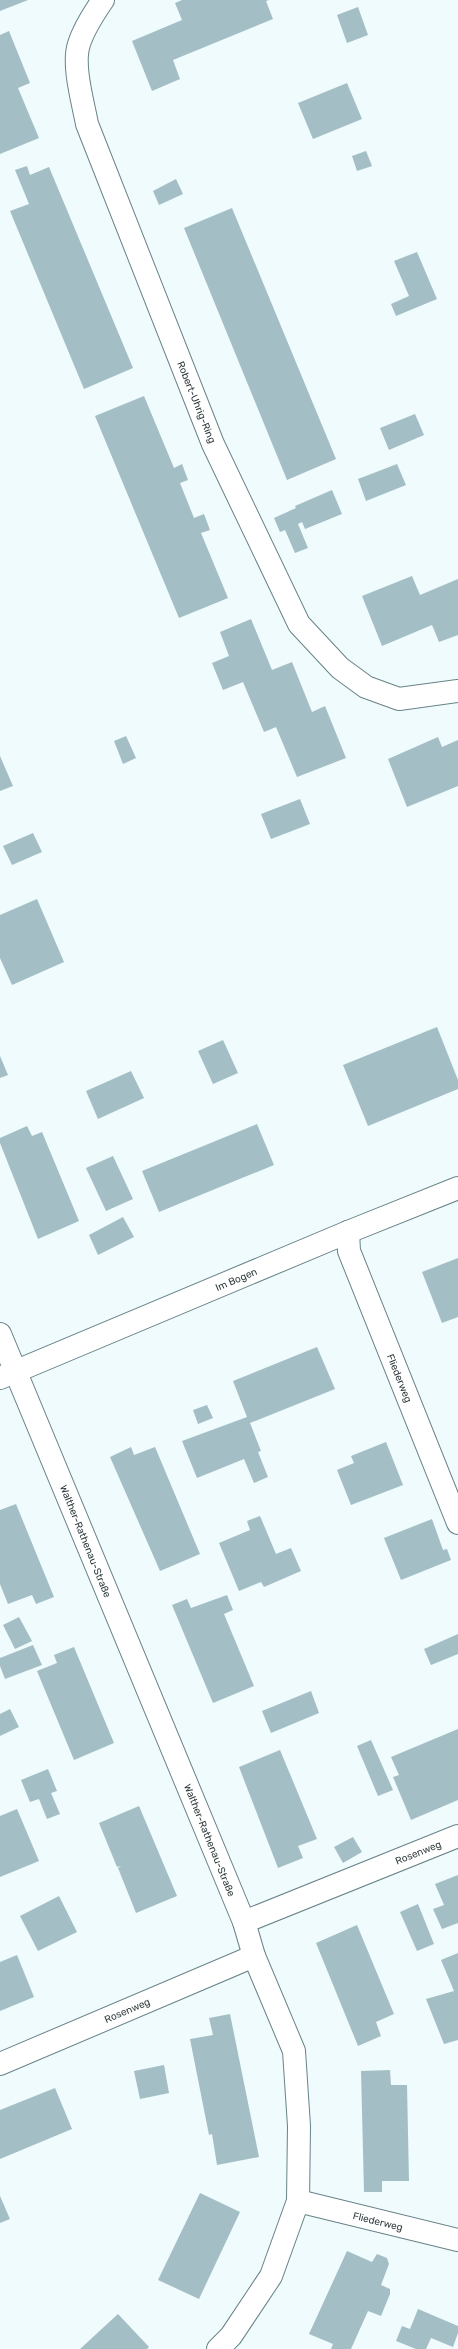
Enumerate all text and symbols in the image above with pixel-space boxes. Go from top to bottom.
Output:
street label: Robert-Uhrig-Ring [174,360,218,445]
street label: Im Bogen [214,1266,259,1294]
street label: Fliederweg [384,1352,414,1404]
street label: Walther-Rathenau-Straße [57,1483,113,1600]
street label: Walther-Rathenau-Straße [181,1782,237,1899]
street label: Rosenweg [394,1838,443,1868]
street label: Rosenweg [103,1996,152,2026]
street label: Fliederweg [352,2210,404,2234]

